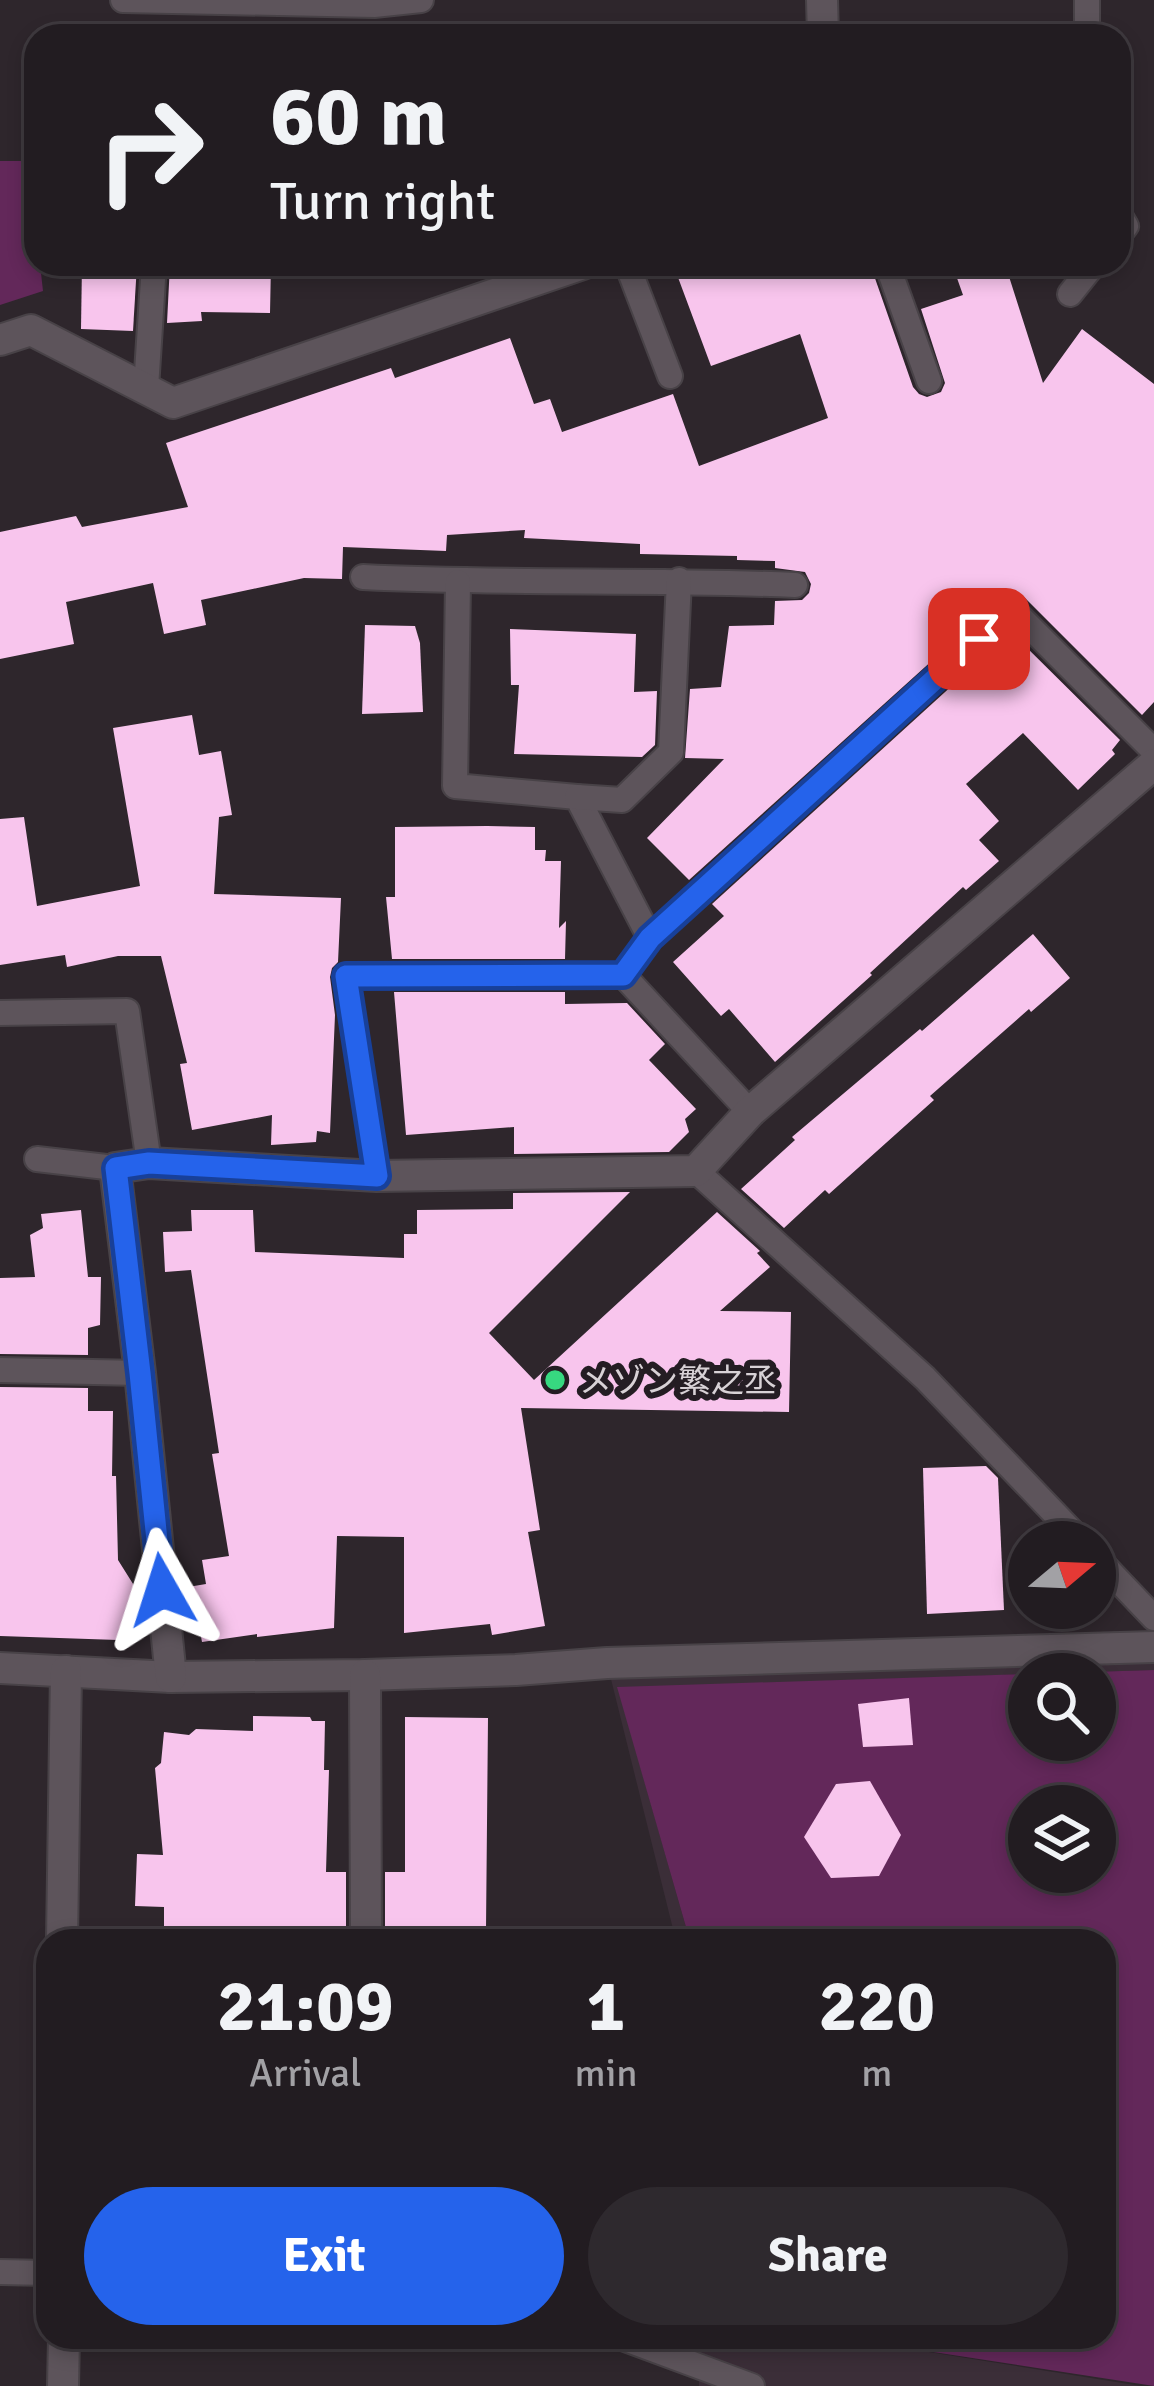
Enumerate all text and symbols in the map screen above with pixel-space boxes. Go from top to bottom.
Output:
text: 60 m [270,65,447,169]
icon: right [72,72,228,228]
text: Turn right [270,168,495,235]
pin [928,588,1030,690]
icon: arrive [946,606,1012,672]
place label: メゾン繁之丞 [579,1361,777,1402]
marker: メゾン繁之丞 [542,1367,568,1393]
north arrow [1008,1521,1116,1629]
map controls [1008,1521,1116,1893]
position arrow [99,1527,225,1653]
button: search [1008,1653,1116,1761]
button: layers [1008,1785,1116,1893]
text: 21:09 [217,1962,394,2051]
text: 1 [587,1962,625,2051]
text: 220 [818,1962,935,2051]
text: Arrival [249,2049,361,2097]
text: min [575,2049,638,2097]
text: m [861,2049,892,2097]
button: Exit [84,2187,564,2325]
button: Share [588,2187,1068,2325]

